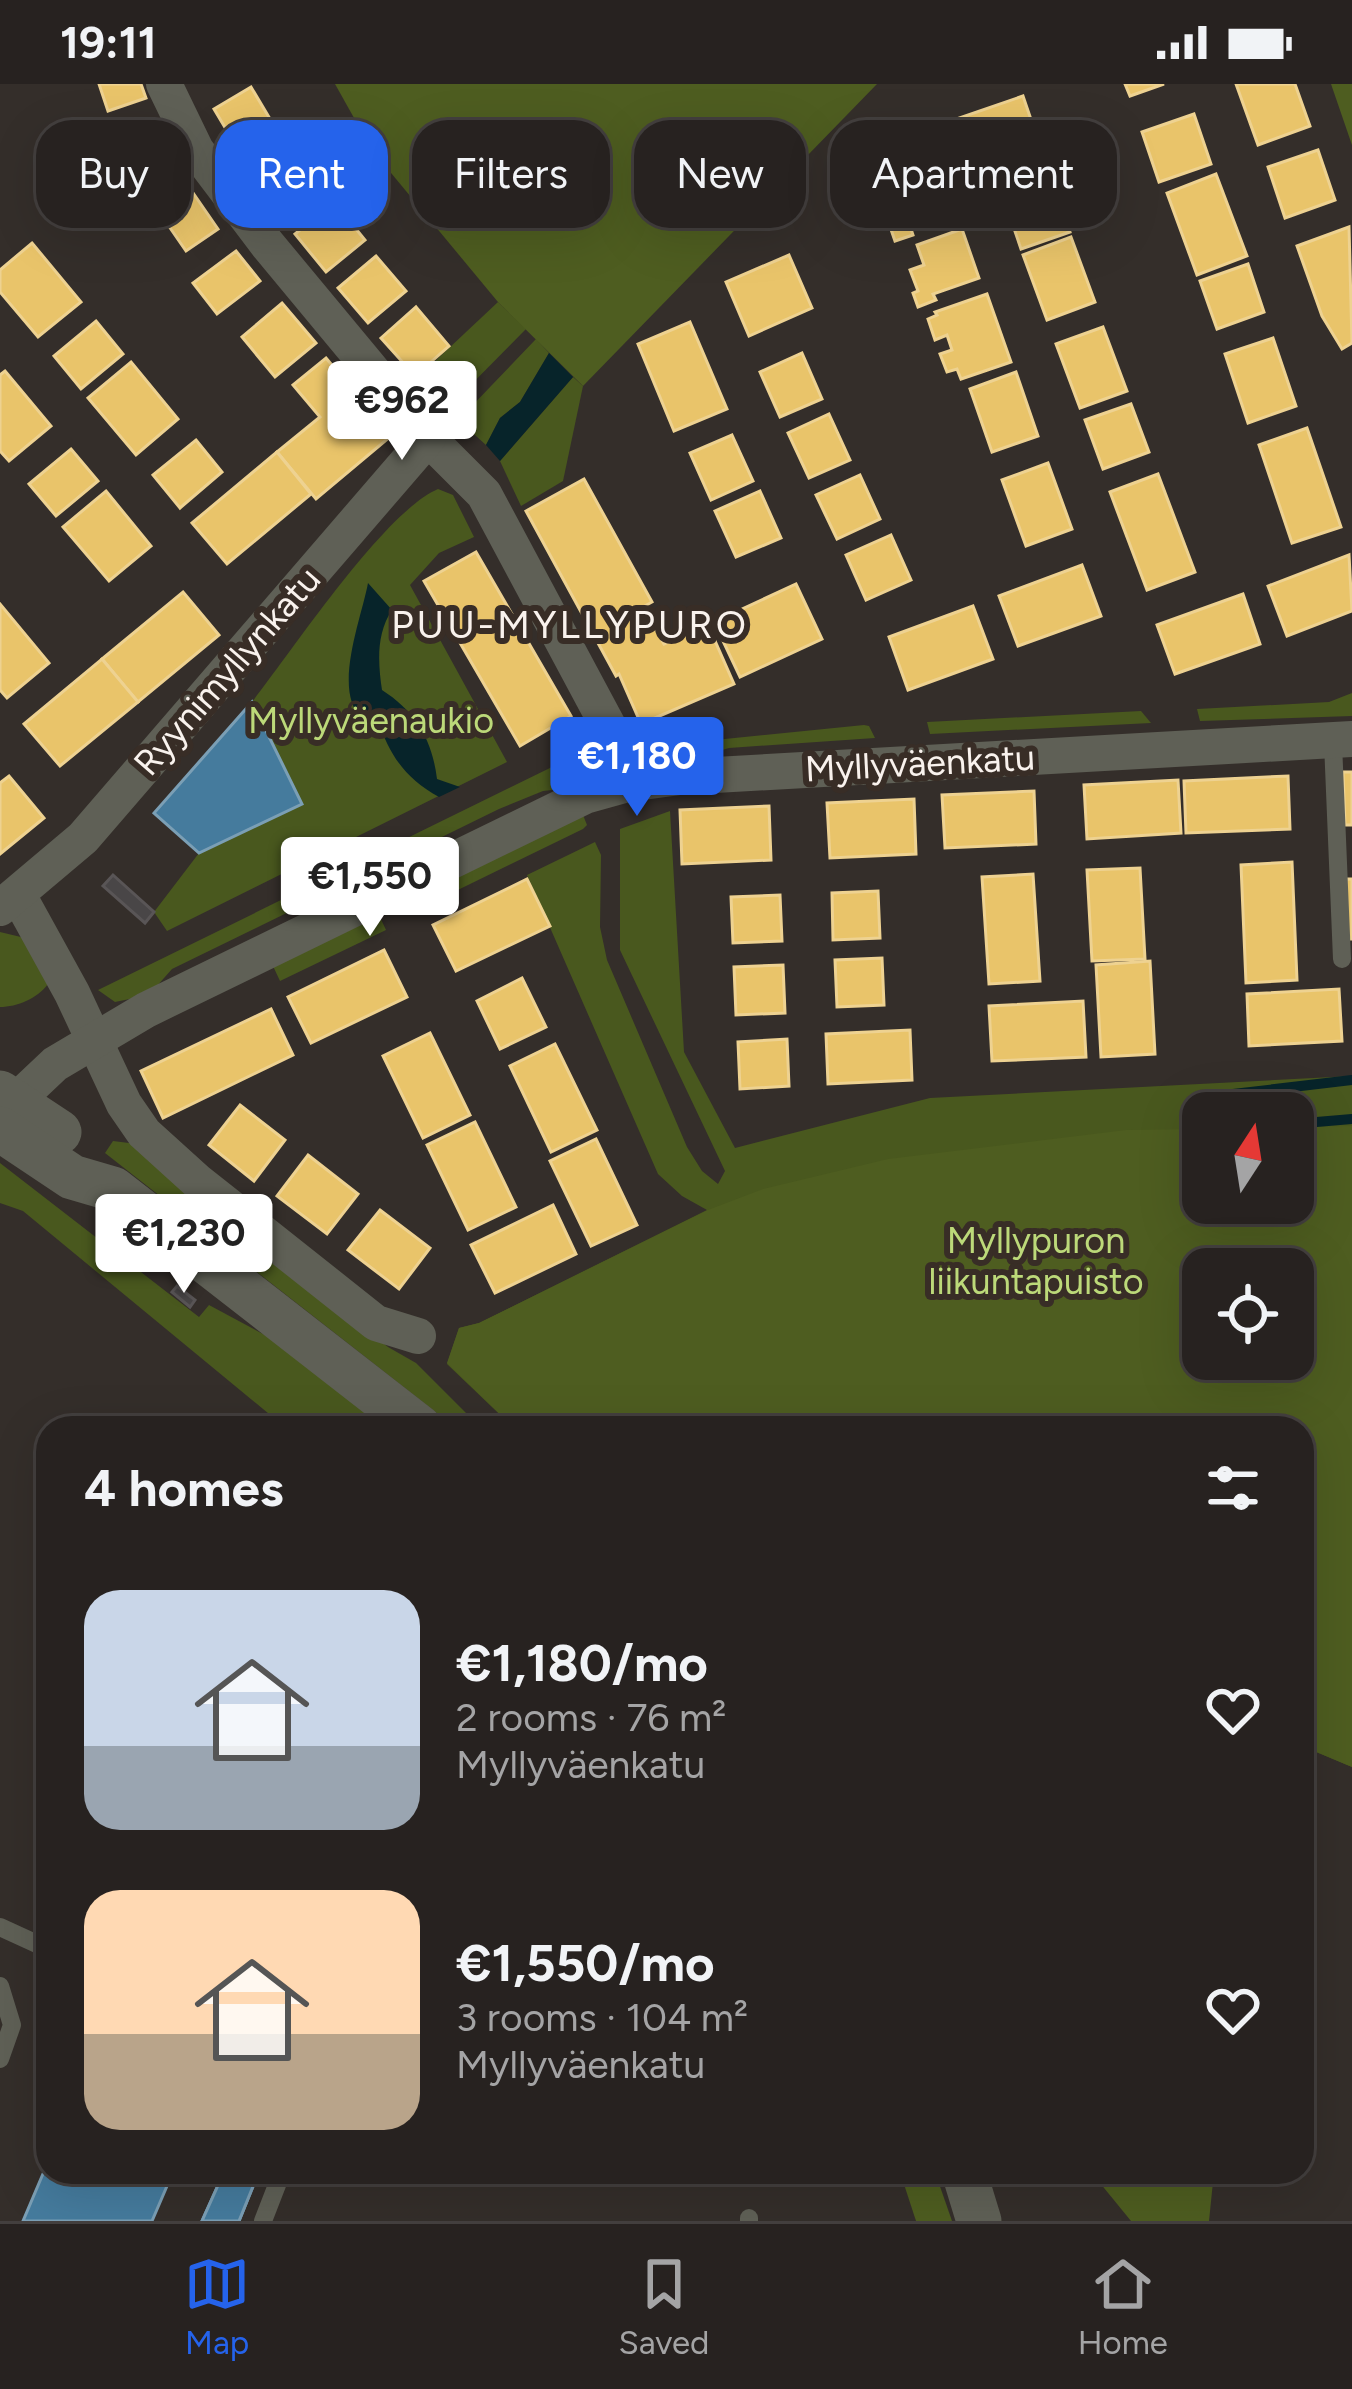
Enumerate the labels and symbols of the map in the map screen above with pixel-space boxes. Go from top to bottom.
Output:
pin: €962 [331,361,473,463]
street label: Ryynimyllynkatu [125,558,329,784]
district label: PUU-MYLLYPURO [391,601,749,648]
park label: Myllyväenaukio [248,699,494,742]
pin: €1,180 [539,717,735,819]
street label: Myllyväenkatu [804,736,1036,790]
pin: €1,550 [272,837,468,939]
north arrow [1182,1092,1314,1224]
pin: €1,230 [86,1194,282,1296]
park label: Myllypuron liikuntapuisto [928,1219,1144,1303]

